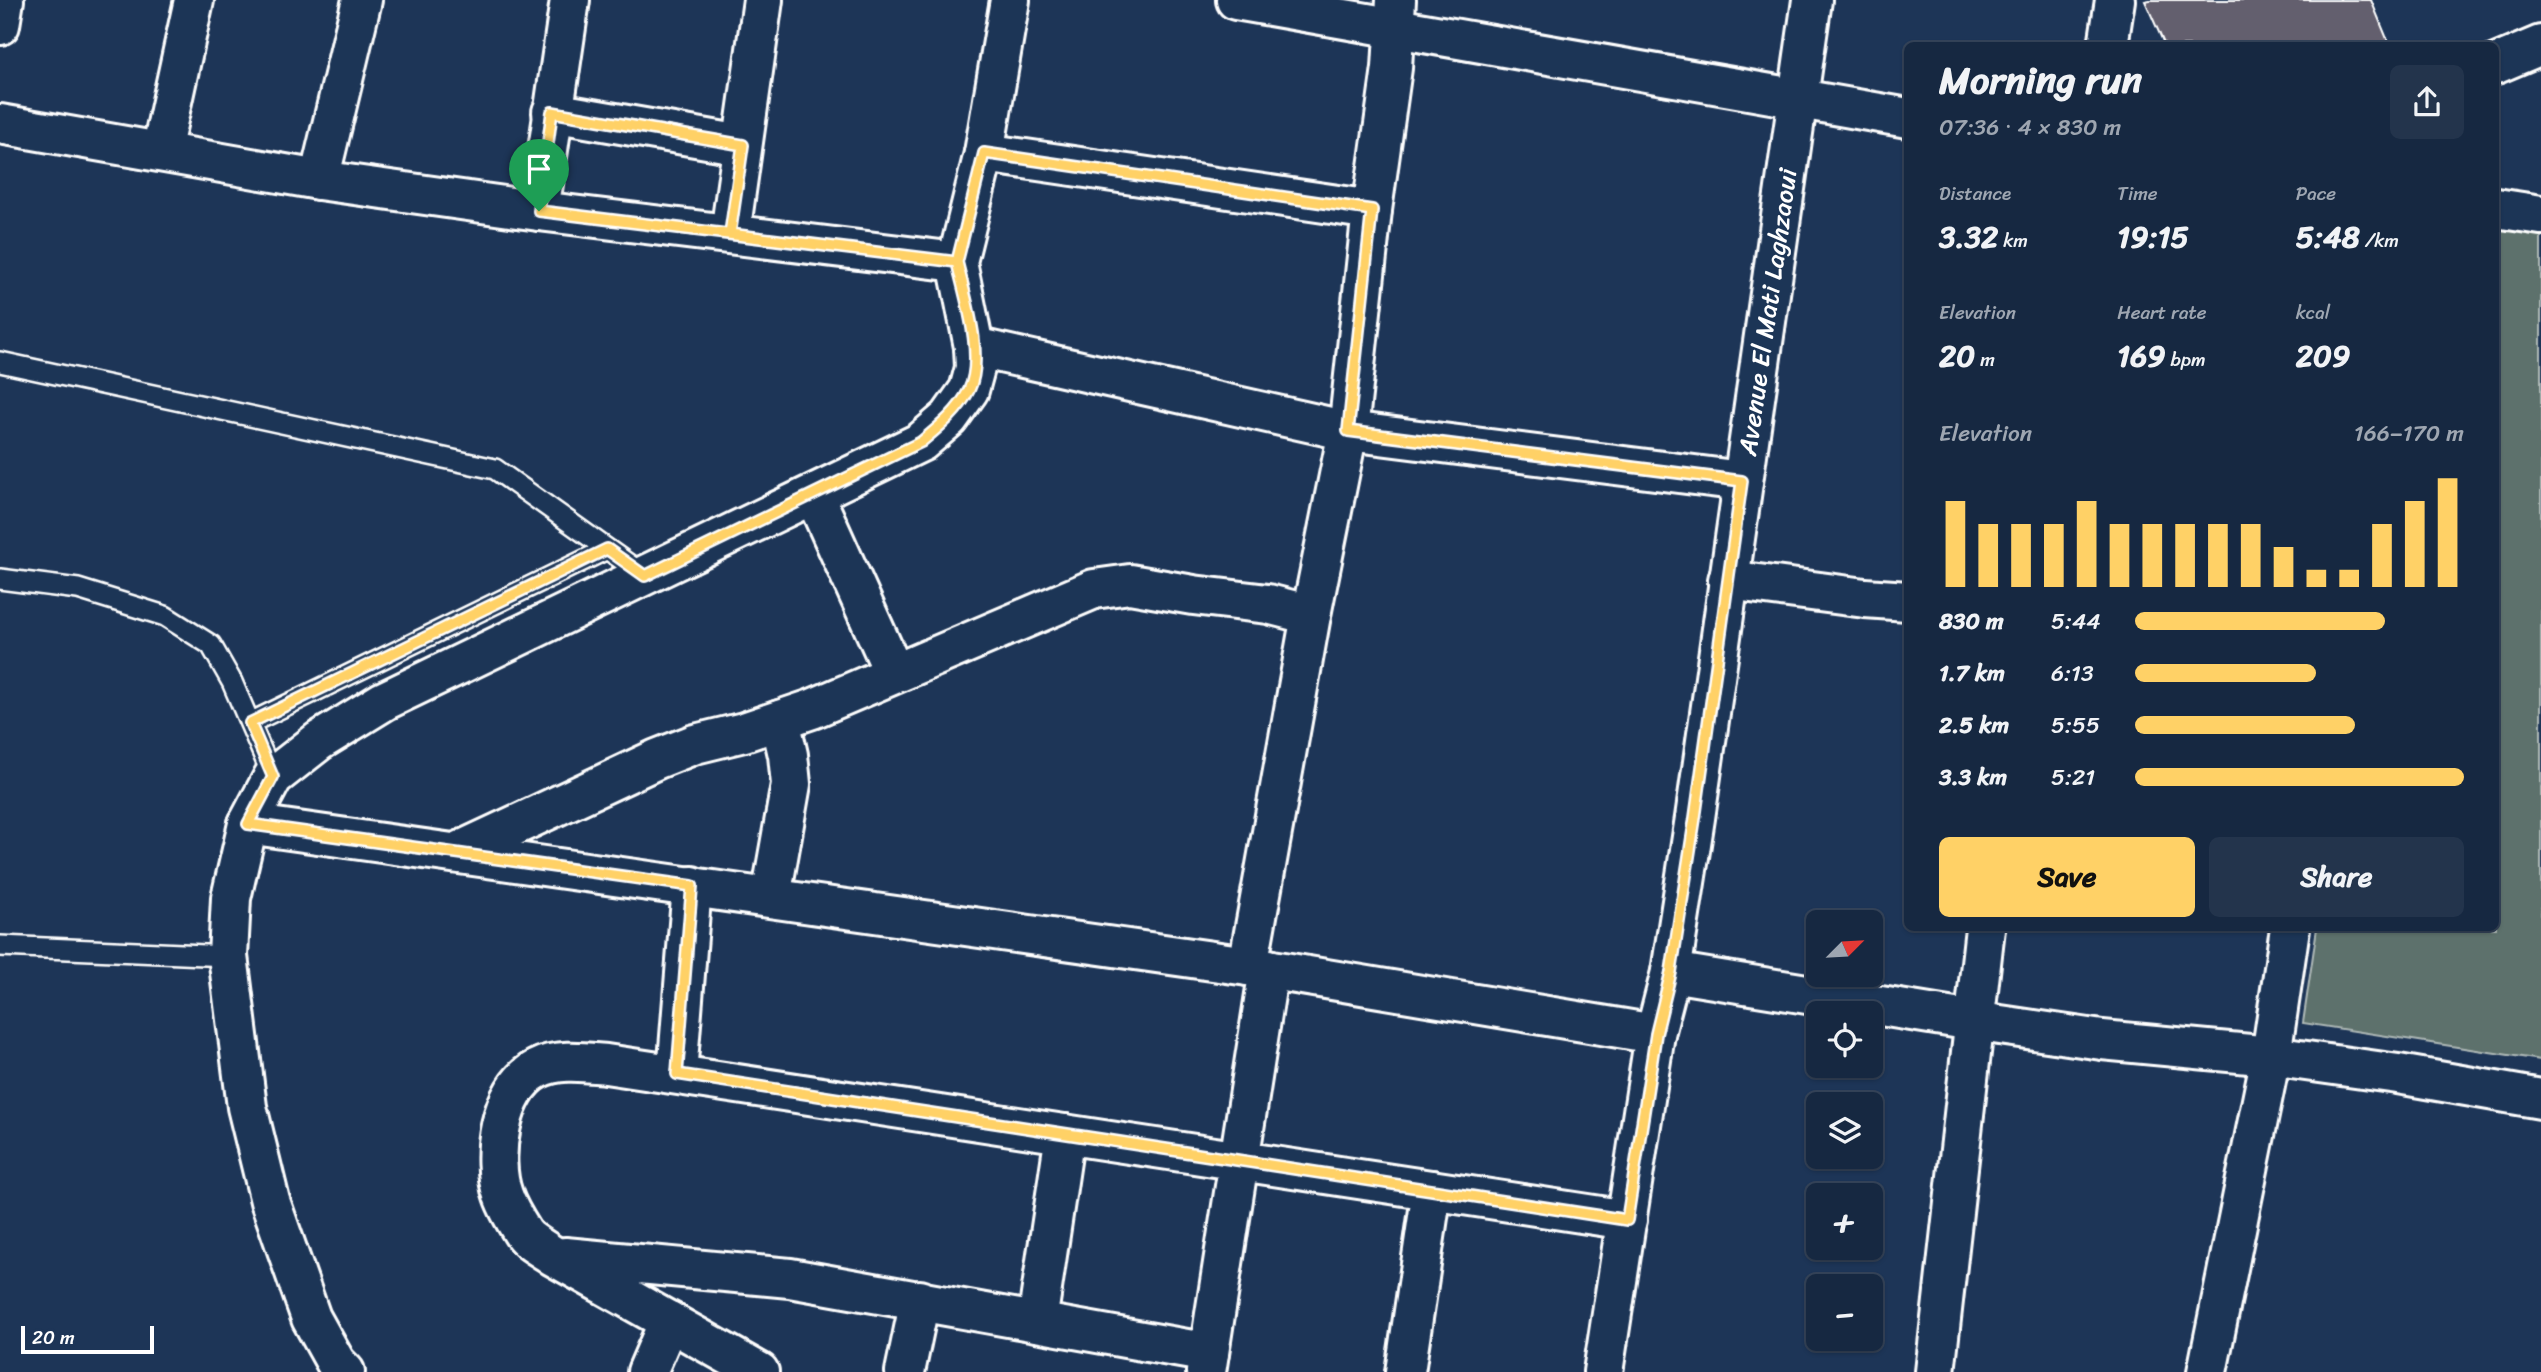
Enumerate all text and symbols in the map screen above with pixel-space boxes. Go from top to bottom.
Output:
text: Morning run [1939,47,2142,114]
button: share [2390,65,2464,139]
text: 07:36 · 4 × 830 m [1939,107,2121,148]
pin [509,139,569,211]
icon: arrive [520,150,558,188]
street label: Avenue El Mati Laghzaoui [1724,165,1811,460]
text: Distance [1939,177,2011,210]
text: Time [2117,177,2158,210]
text: Pace [2296,177,2336,210]
text: 3.32 [1939,210,1998,264]
text: 19:15 [2117,210,2189,264]
text: 5:48 [2296,210,2360,264]
text: km [1998,224,2028,257]
text: /km [2360,224,2399,257]
text: Elevation [1939,296,2016,329]
text: Heart rate [2117,296,2207,329]
text: kcal [2296,296,2330,329]
text: 20 [1939,329,1975,383]
text: 169 [2117,329,2166,383]
text: 209 [2296,329,2350,383]
text: m [1975,343,1995,376]
text: bpm [2166,343,2206,376]
text: Elevation [1939,413,2032,454]
text: 166–170 m [2354,413,2464,454]
text: 830 m [1939,601,2004,642]
text: 5:44 [2051,601,2101,642]
text: 1.7 km [1939,653,2005,694]
text: 6:13 [2051,653,2094,694]
text: 2.5 km [1939,705,2009,746]
text: 5:55 [2051,705,2100,746]
text: 3.3 km [1939,757,2007,798]
text: 5:21 [2051,757,2095,798]
button: Save [1939,837,2195,917]
button: Share [2209,837,2464,917]
north arrow [1806,910,1883,987]
map controls [1806,910,1883,1351]
button: locate [1806,1001,1883,1078]
button: layers [1806,1092,1883,1169]
button: + [1806,1183,1883,1260]
button: − [1806,1274,1883,1351]
text: 20 m [32,1321,75,1354]
scale bar [21,1323,154,1355]

